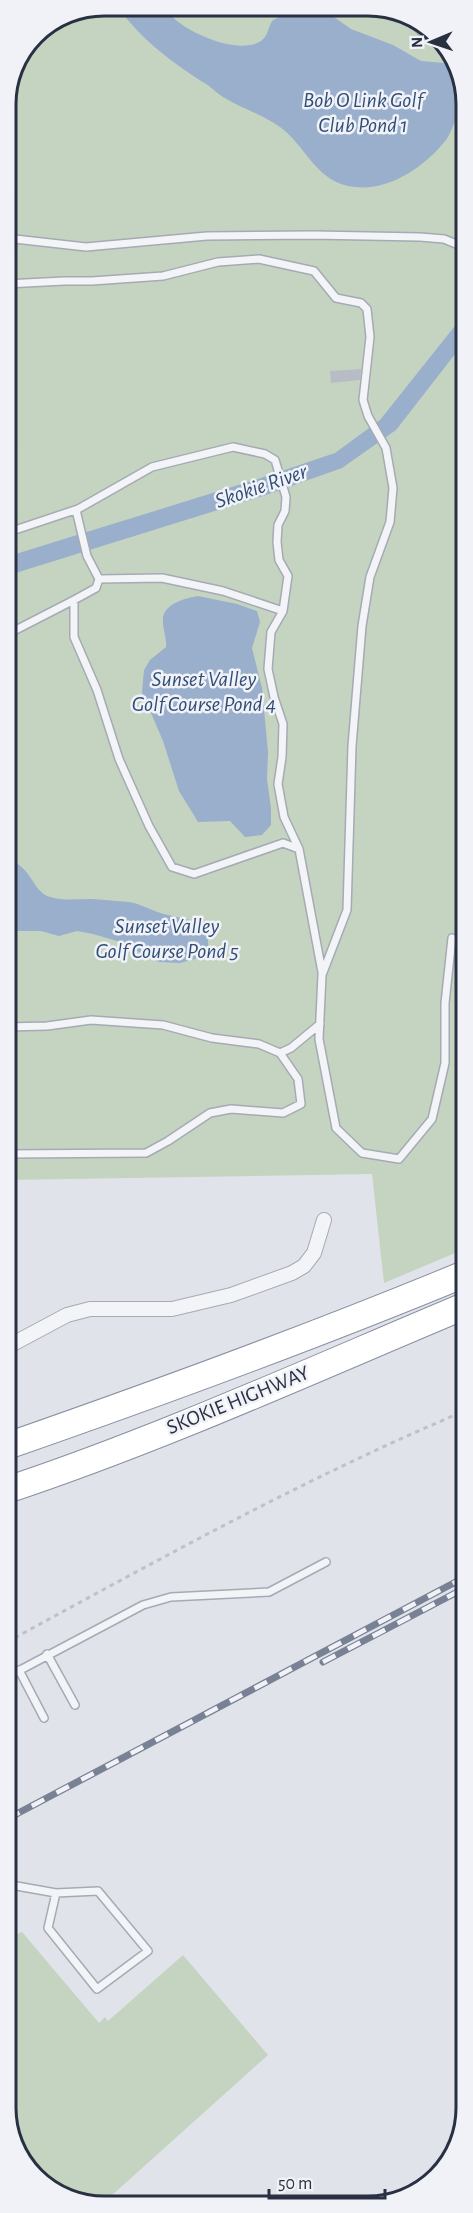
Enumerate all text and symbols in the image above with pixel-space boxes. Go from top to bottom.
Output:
north arrow [401,12,461,72]
text: N [409,37,425,48]
water label: Bob O Link Golf Club Pond 1 [303,89,427,136]
water label: Skokie River [212,460,311,512]
water label: Sunset Valley Golf Course Pond 4 [132,668,276,715]
water label: Sunset Valley Golf Course Pond 5 [95,915,239,962]
street label: SKOKIE HIGHWAY [164,1362,312,1438]
scale bar [269,2162,384,2200]
text: 50 m [278,2175,312,2193]

